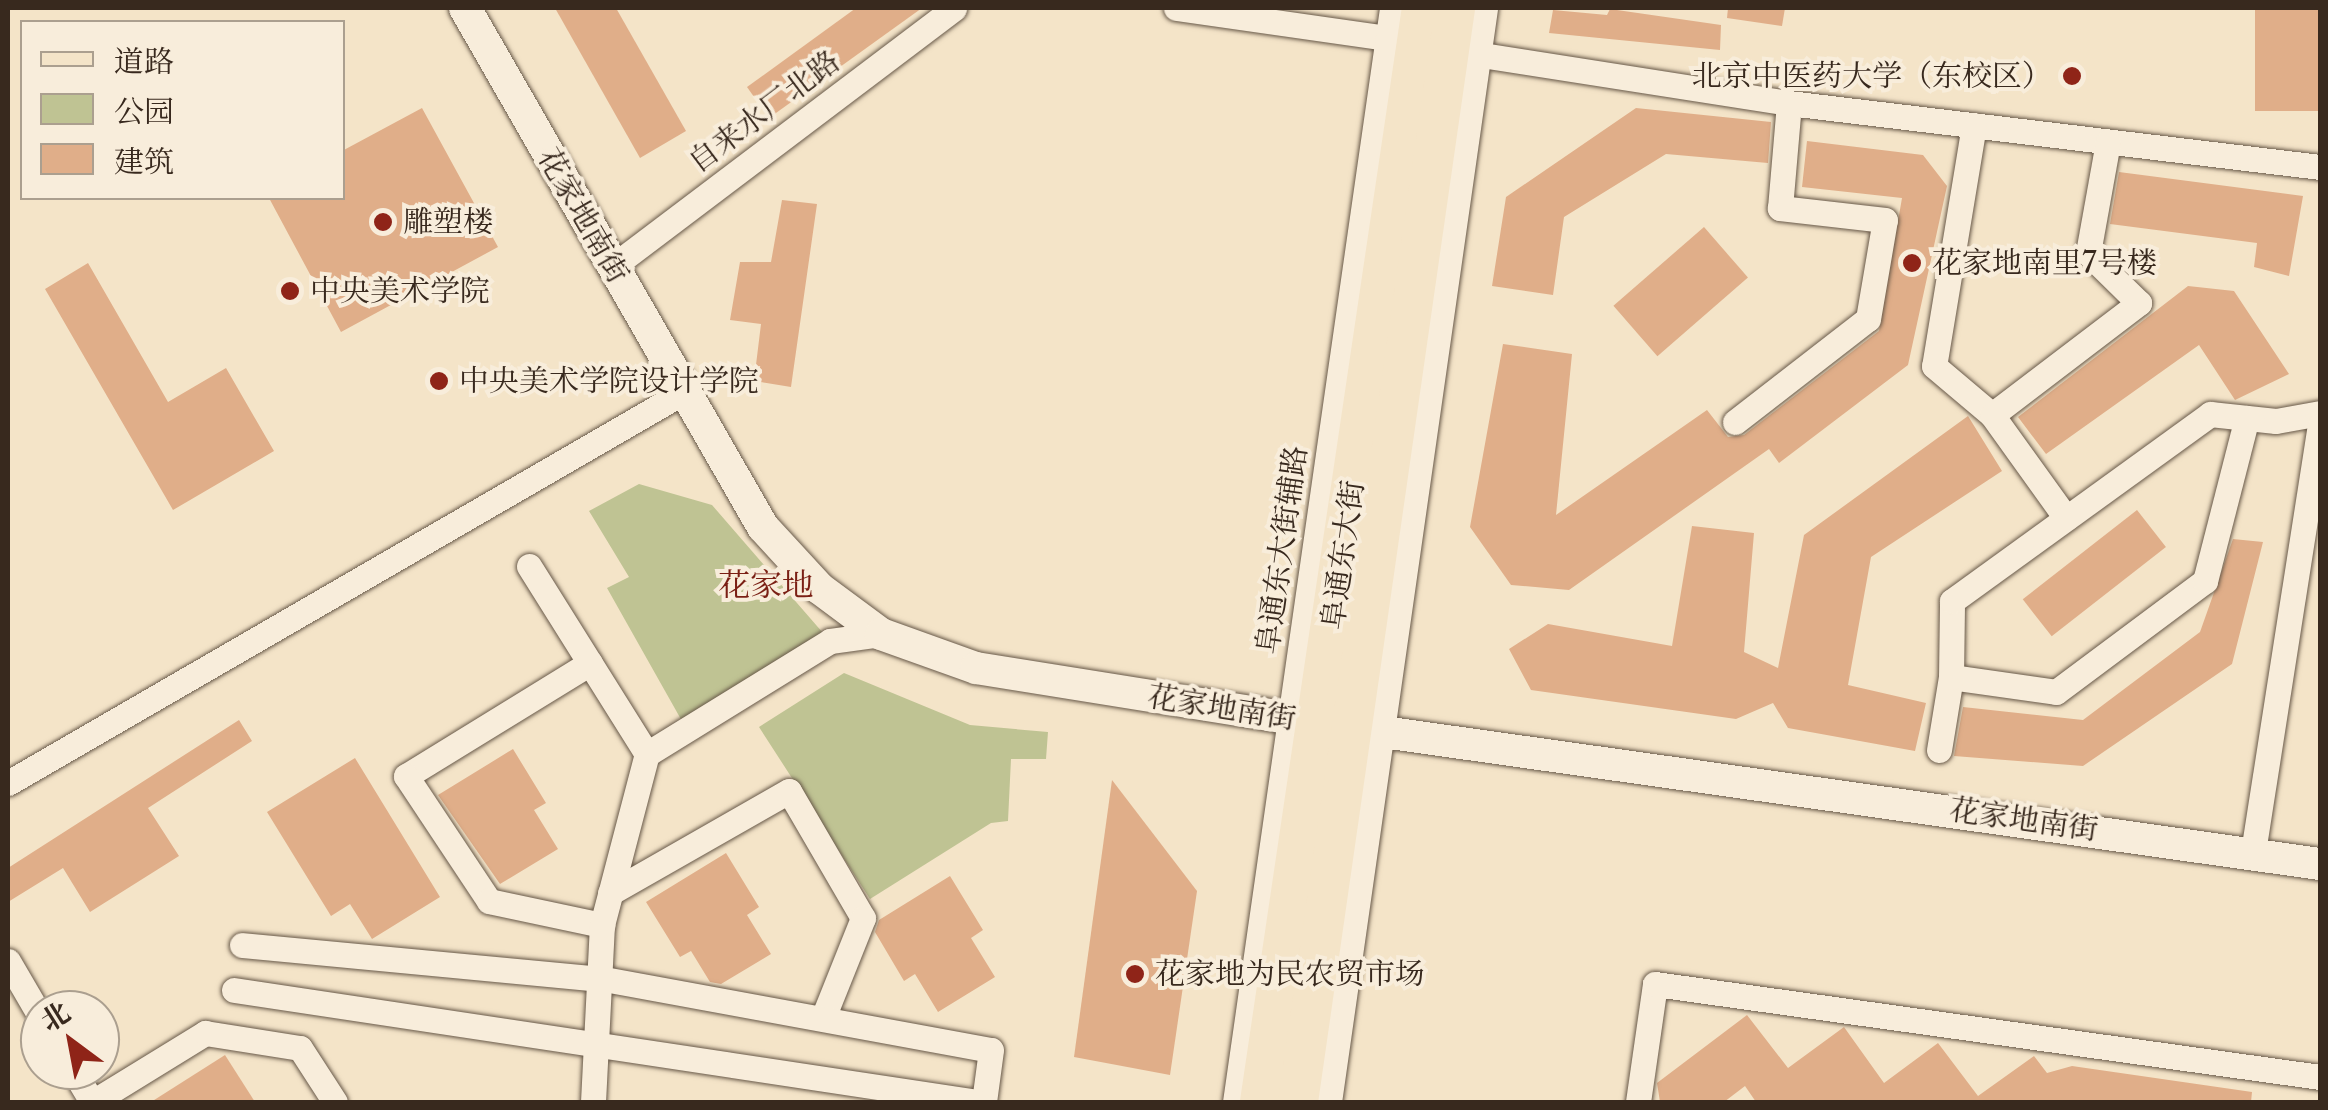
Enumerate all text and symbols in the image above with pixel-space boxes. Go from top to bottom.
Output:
legend [20,20,345,200]
text: 道路 [114,43,174,80]
street label: 自来水厂北路 [681,43,847,181]
place label: 北京中医药大学（东校区） [1692,58,2052,94]
marker: 北京中医药大学（东校区） [2061,65,2083,87]
text: 公园 [114,93,174,130]
street label: 花家地南街 [530,142,636,290]
text: 建筑 [114,143,174,180]
place label: 雕塑楼 [403,204,493,240]
marker: 雕塑楼 [372,211,394,233]
place label: 花家地南里7号楼 [1932,245,2157,281]
marker: 花家地南里7号楼 [1901,252,1923,274]
place label: 中央美术学院 [310,273,490,309]
marker: 中央美术学院 [279,280,301,302]
place label: 中央美术学院设计学院 [459,363,759,399]
marker: 中央美术学院设计学院 [428,370,450,392]
street label: 阜通东大街辅路 [1250,444,1314,656]
street label: 阜通东大街 [1315,478,1371,632]
district label: 花家地 [718,566,814,604]
street label: 花家地南街 [1145,678,1299,738]
street label: 花家地南街 [1947,792,2101,848]
place label: 花家地为民农贸市场 [1155,956,1425,992]
marker: 花家地为民农贸市场 [1124,963,1146,985]
north arrow [20,990,120,1090]
text: 北 [34,994,76,1038]

